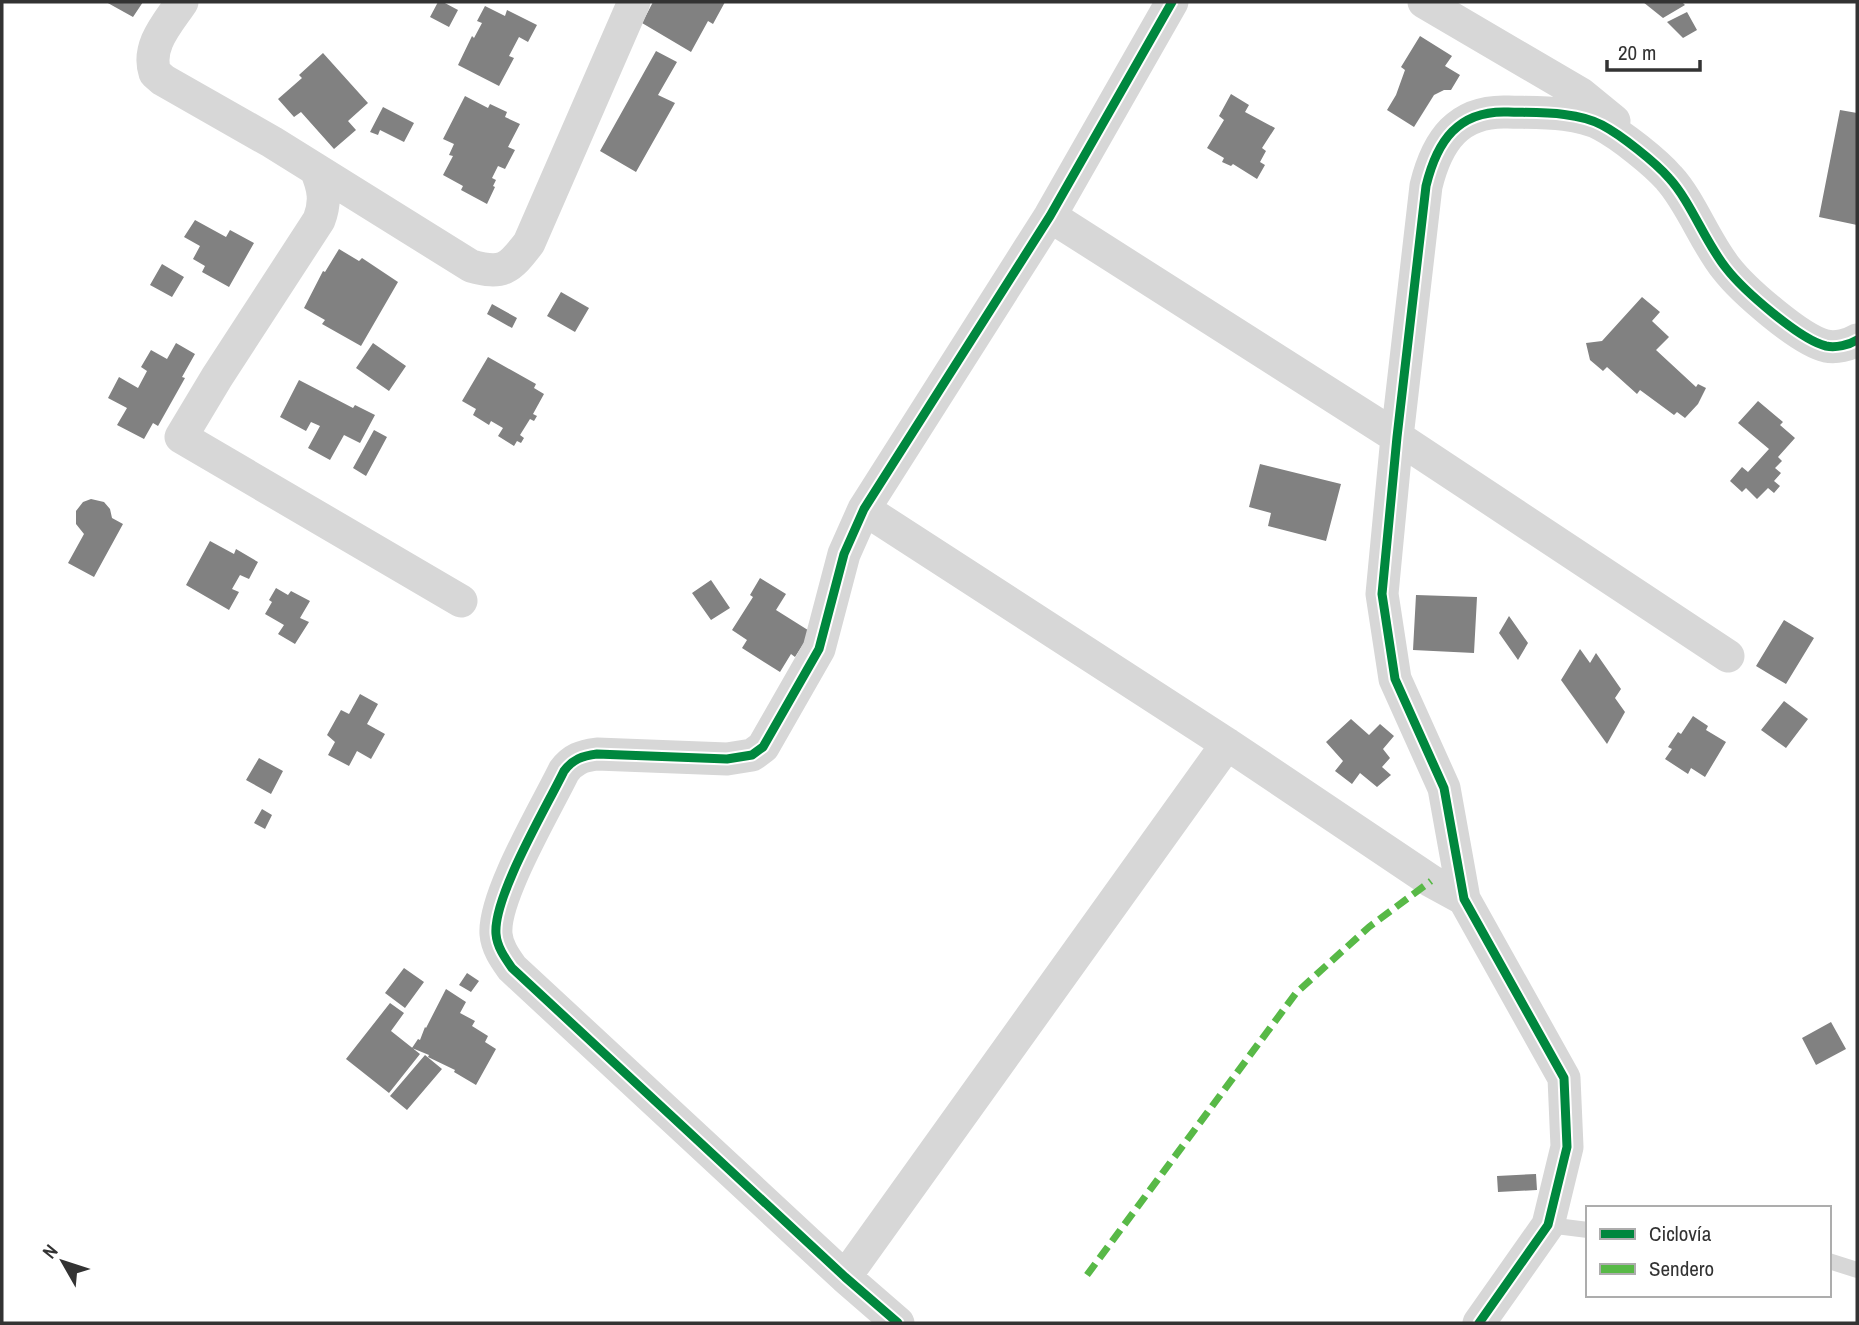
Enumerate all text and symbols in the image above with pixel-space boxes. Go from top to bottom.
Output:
scale bar [1607,28,1700,72]
text: 20 m [1618,38,1656,67]
legend [1586,1206,1831,1297]
text: Ciclovía [1649,1219,1712,1248]
north arrow [28,1227,98,1297]
text: N [36,1239,63,1264]
text: Sendero [1649,1254,1714,1283]

